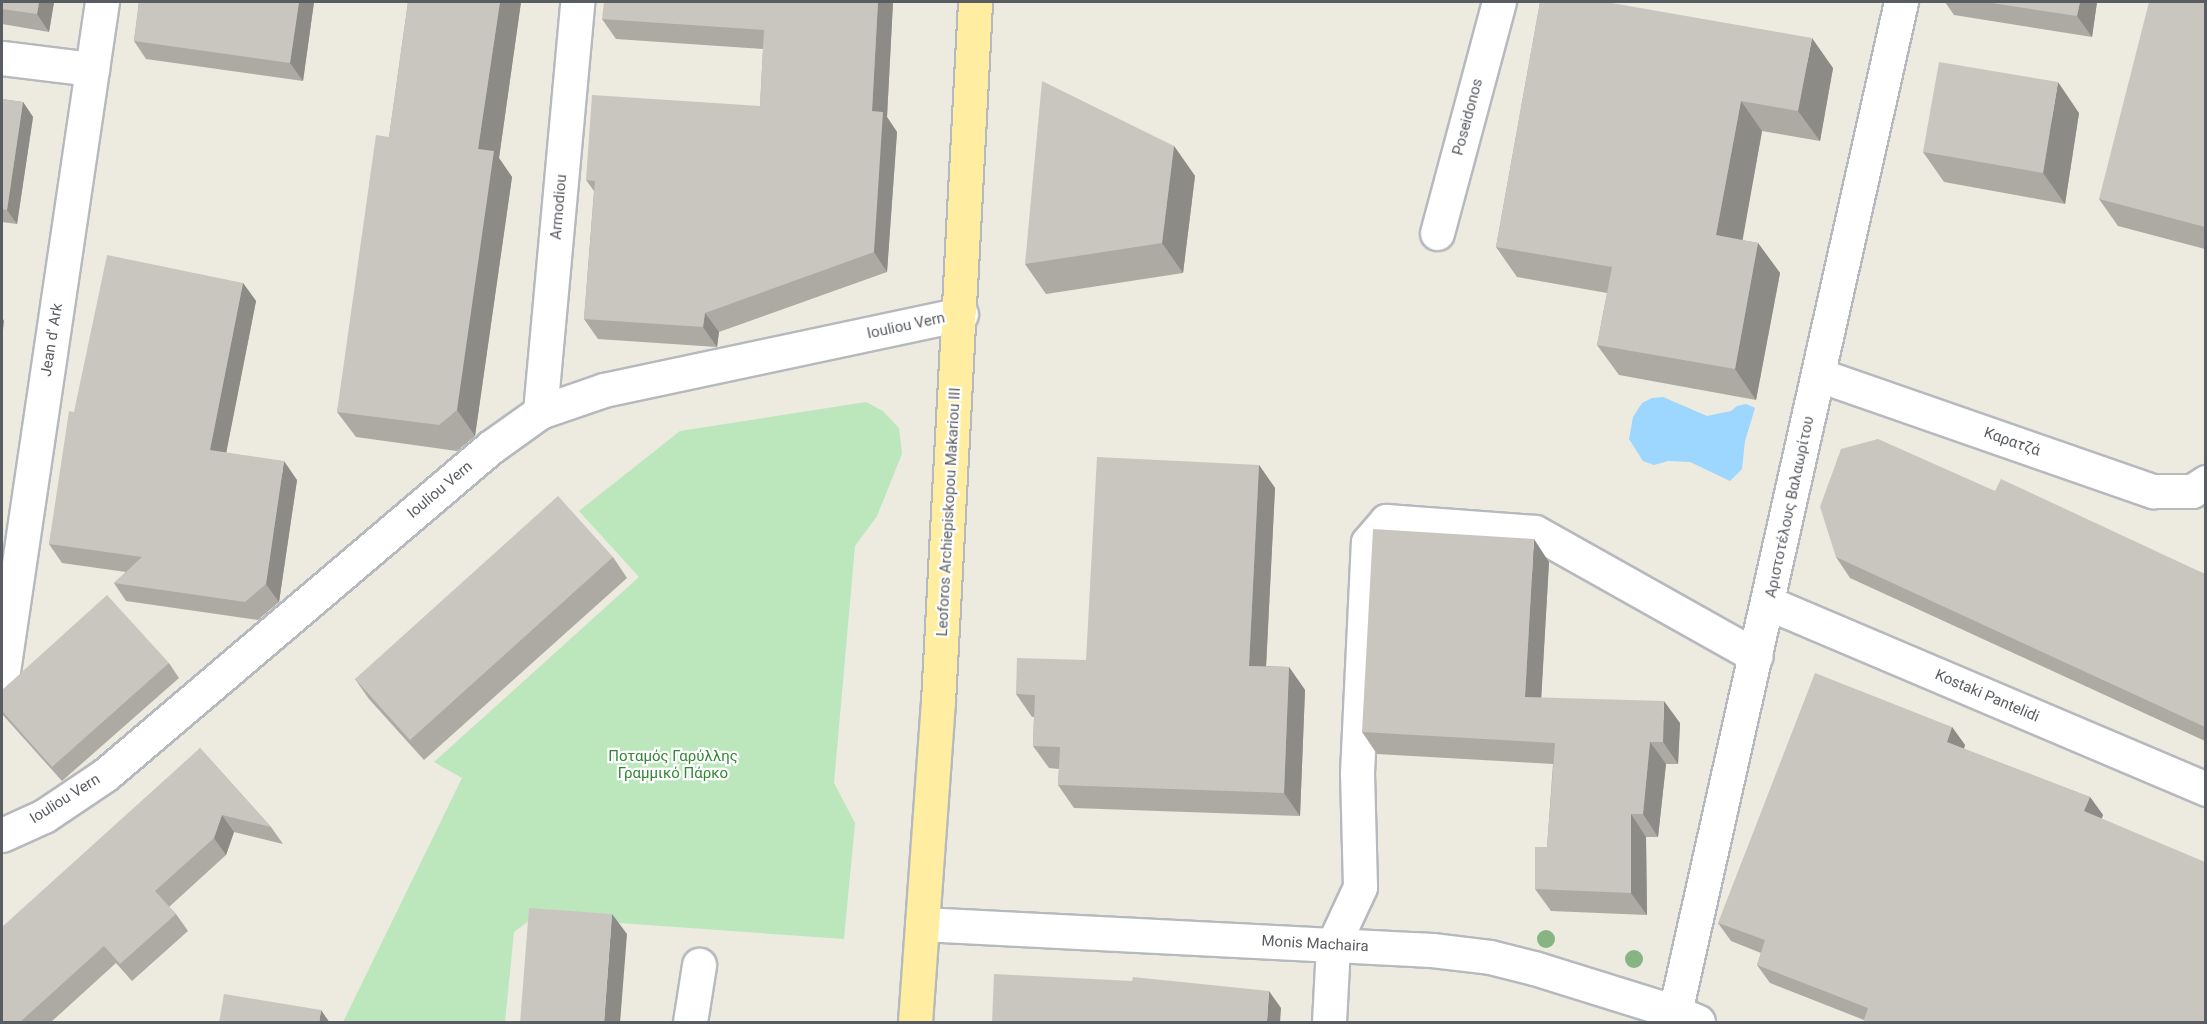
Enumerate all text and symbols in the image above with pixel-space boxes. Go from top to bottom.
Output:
street label: Poseidonos [1449,77,1487,157]
street label: Armodiou [547,174,571,240]
street label: Jean d' Ark [37,302,67,378]
street label: Iouliou Vern [865,309,947,343]
street label: Leoforos Archiepiskopou Makariou III [933,387,965,637]
street label: Αριστοτέλους Βαλαωρίτου [1762,415,1818,599]
street label: Καρατζά [1981,424,2043,460]
street label: Iouliou Vern [404,458,476,522]
street label: Kostaki Pantelidi [1932,666,2042,726]
park label: Ποταμός Γαρύλλης Γραμμικό Πάρκο [608,747,738,782]
street label: Iouliou Vern [27,770,103,828]
street label: Monis Machaira [1261,932,1369,956]

